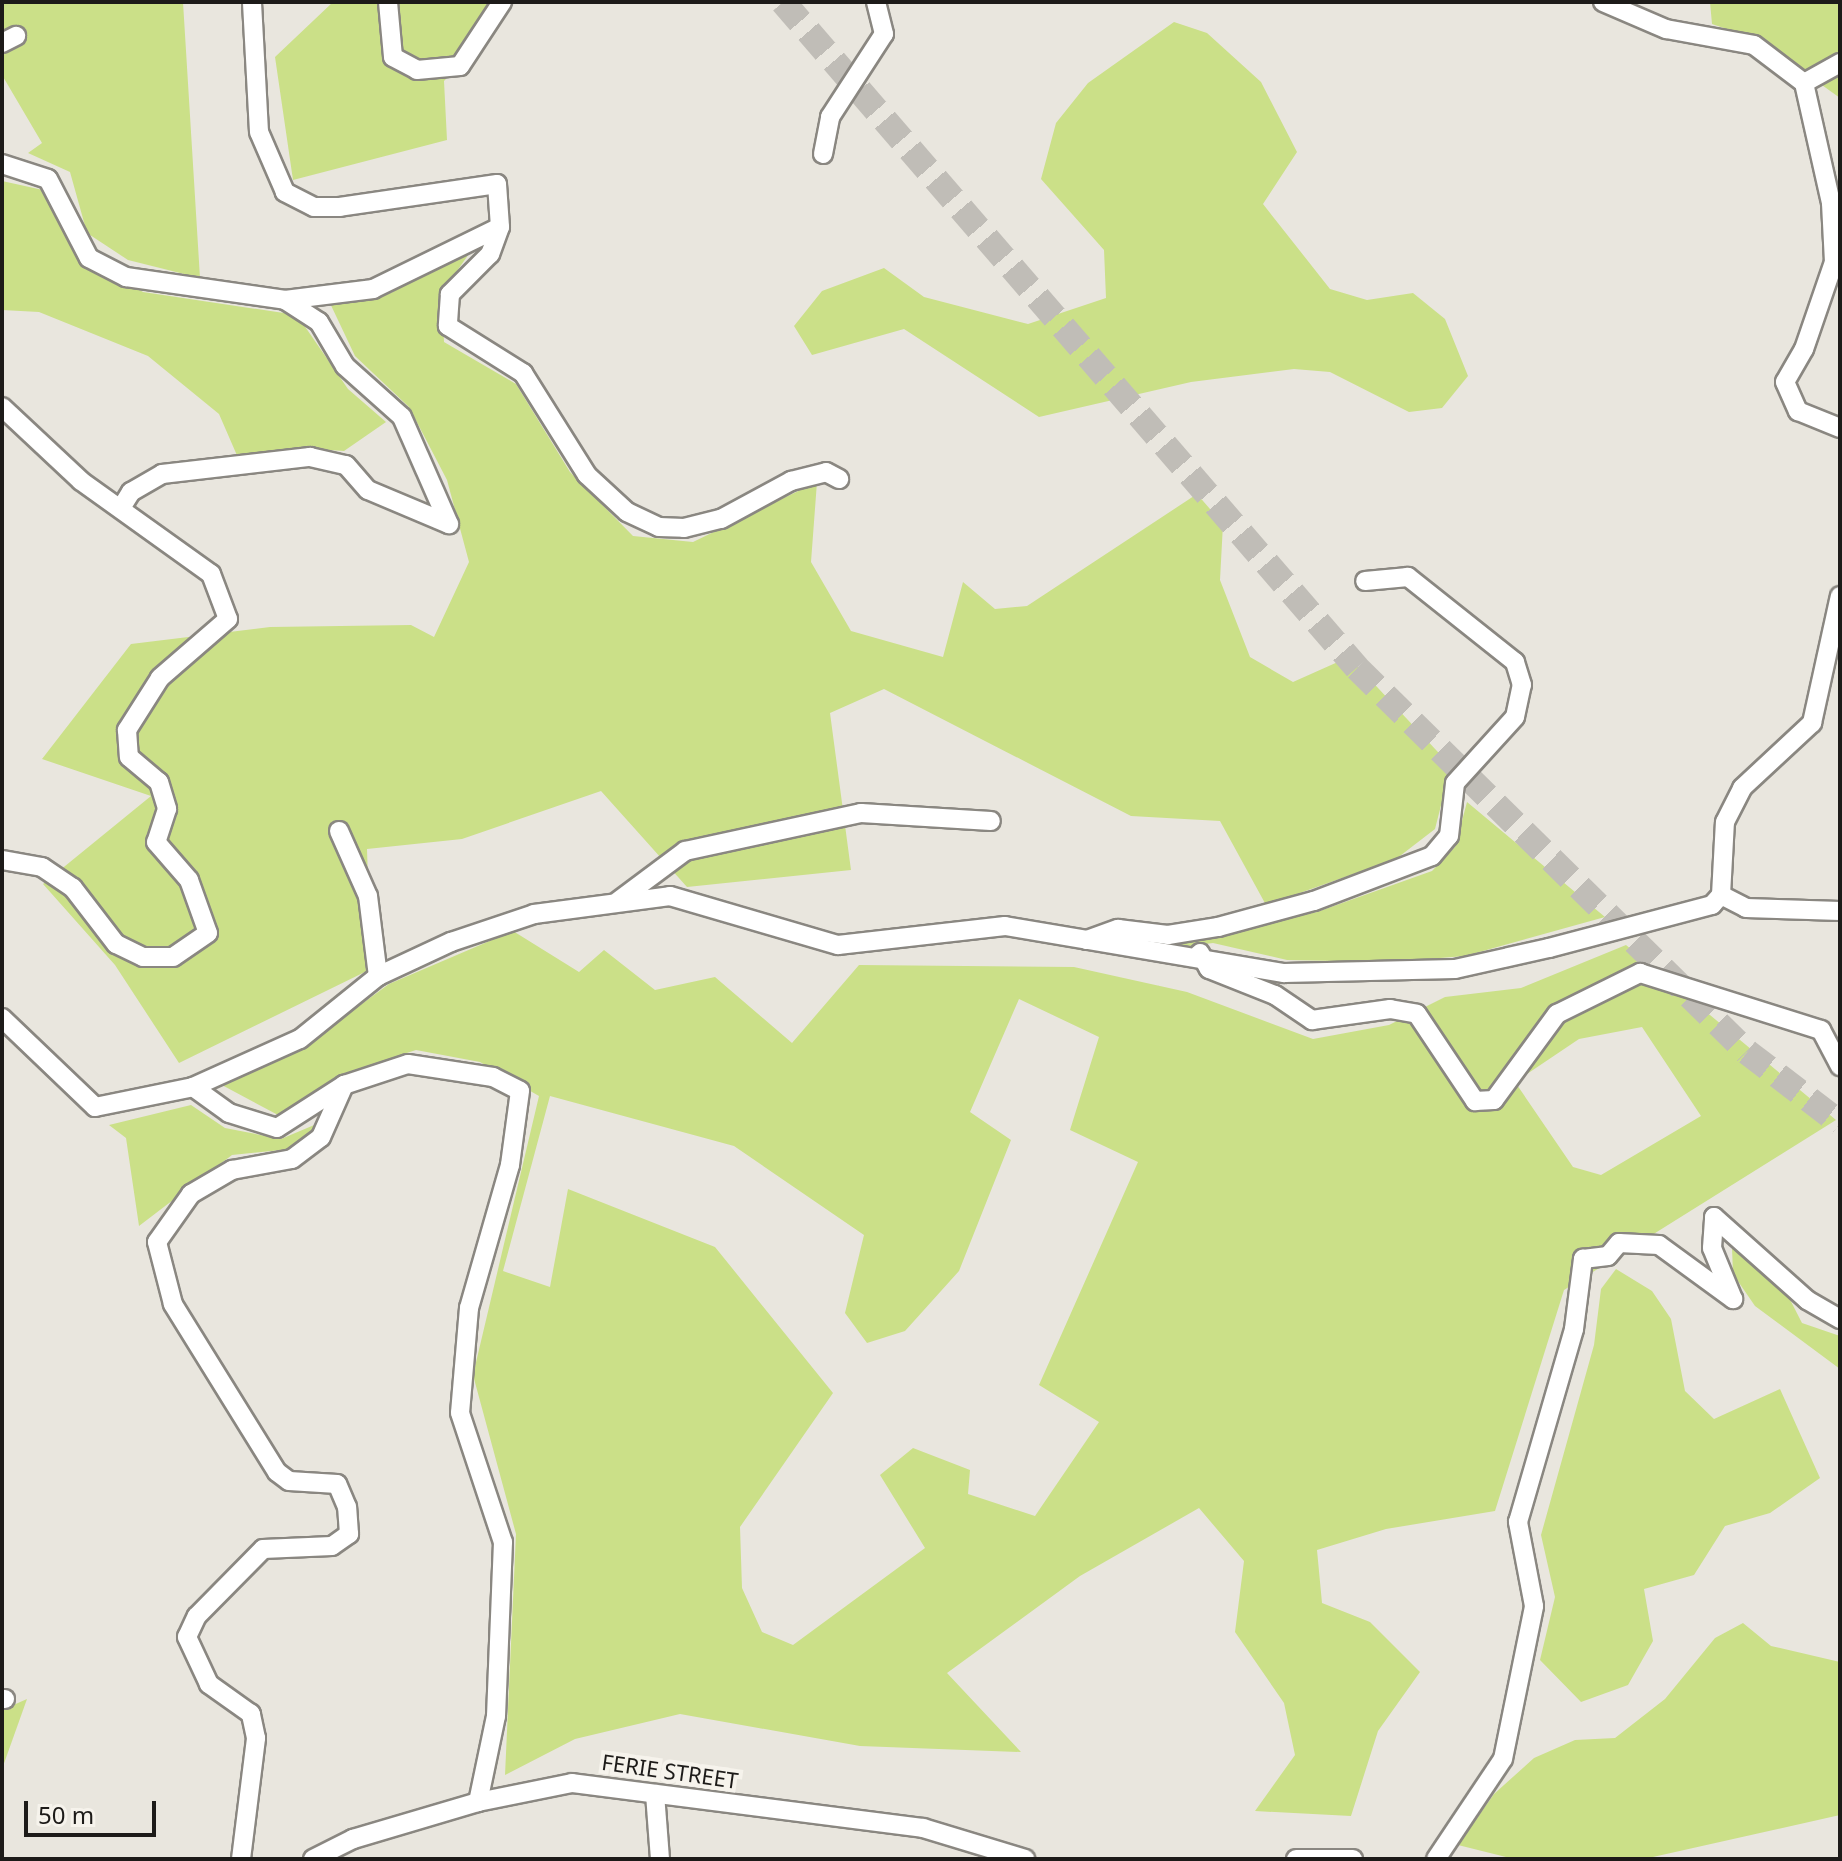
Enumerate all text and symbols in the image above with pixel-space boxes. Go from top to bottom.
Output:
street label: FERIE STREET [600,1748,740,1794]
scale bar [28,1785,160,1835]
text: 50 m [38,1798,94,1831]

